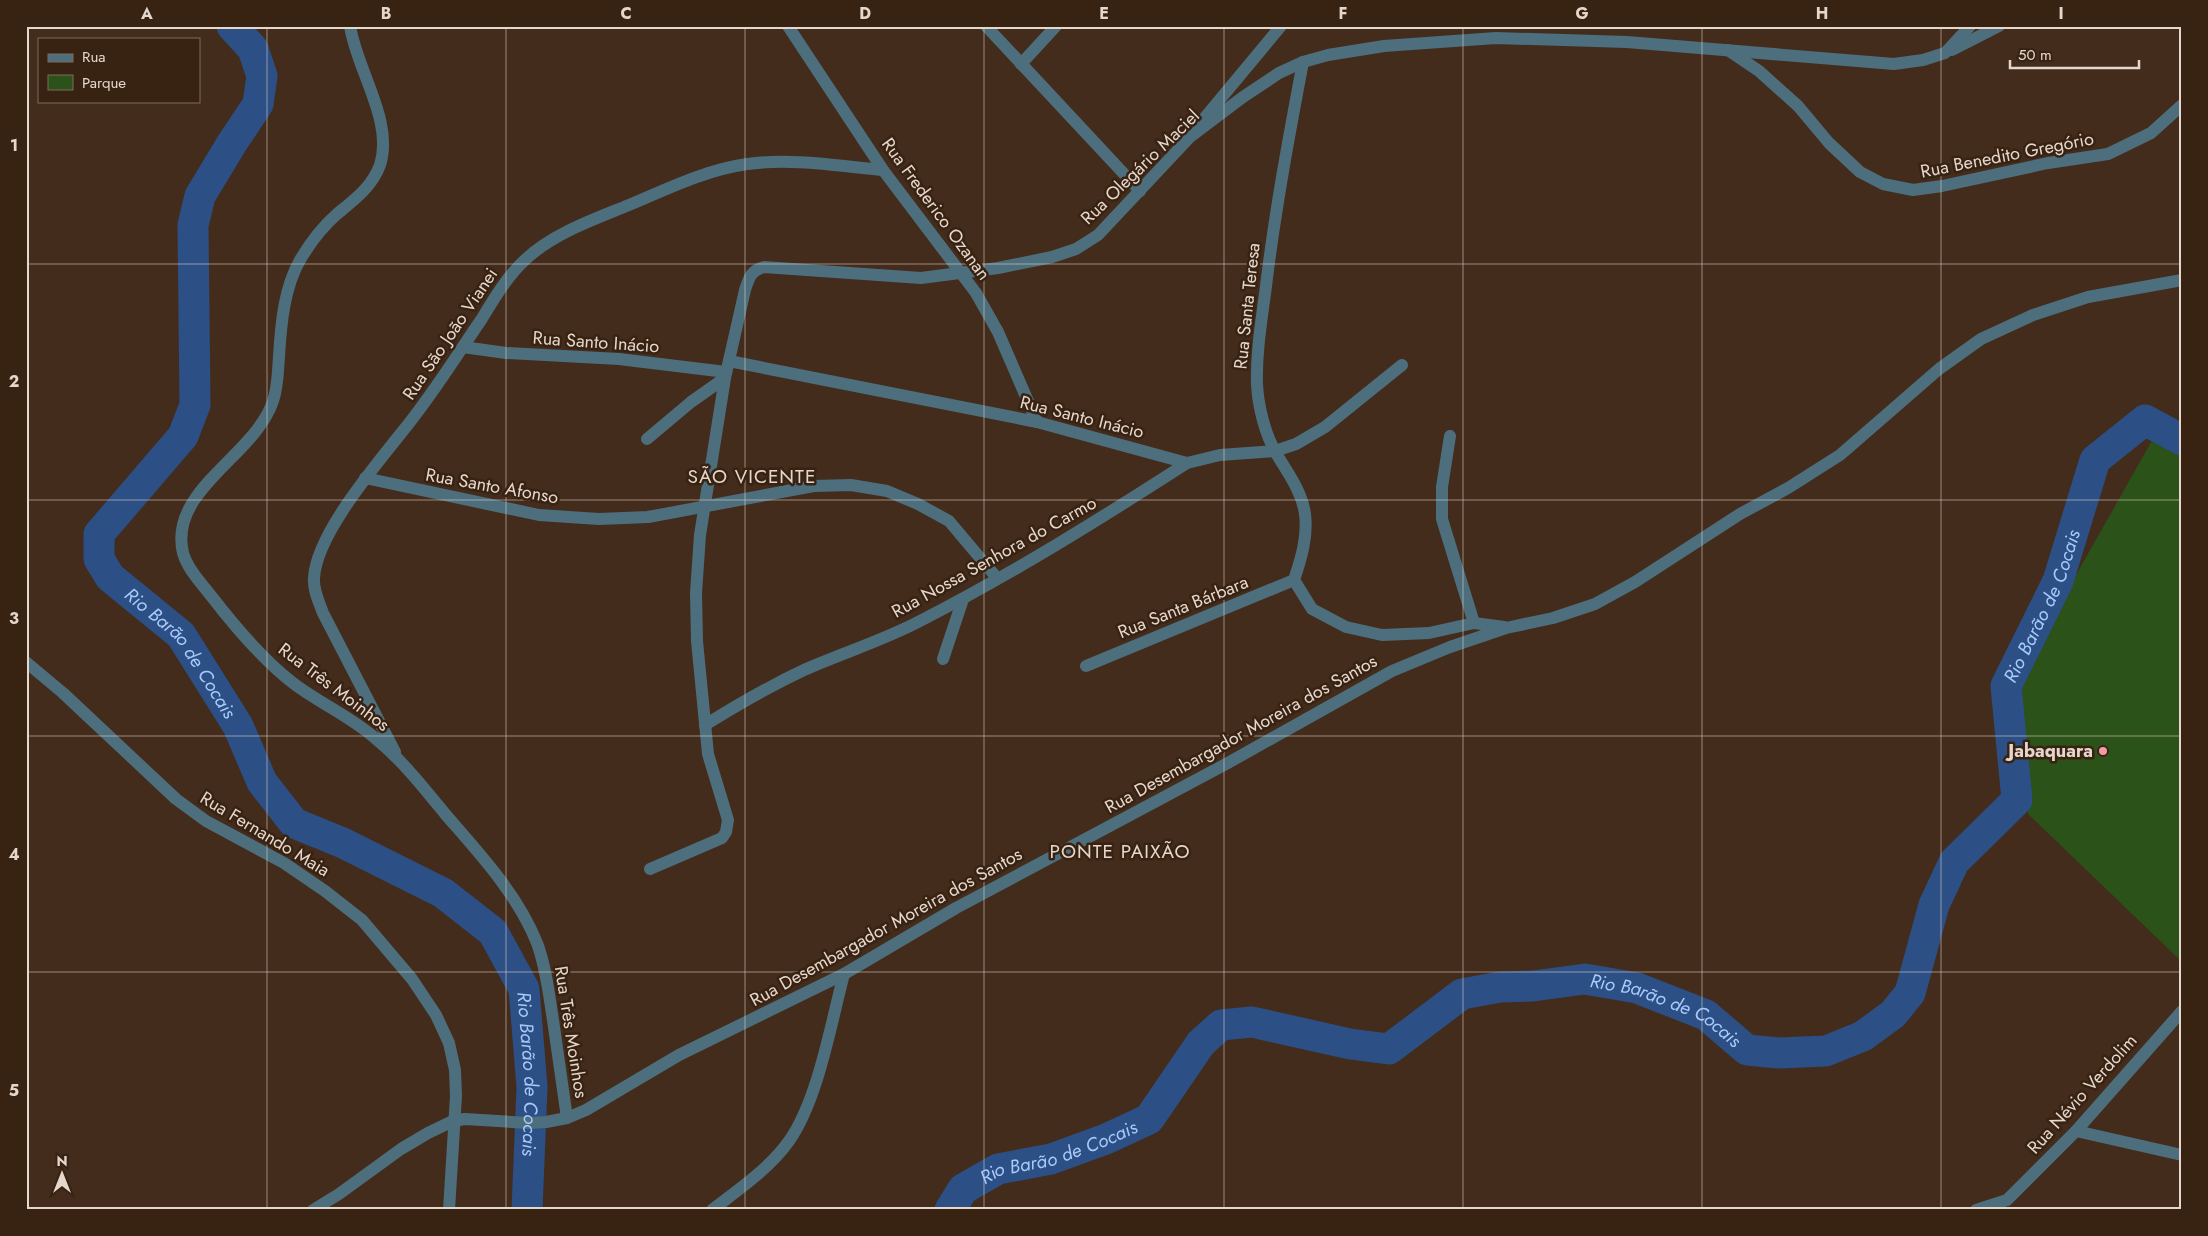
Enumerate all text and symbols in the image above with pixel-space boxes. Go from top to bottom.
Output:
text: A [140,2,153,25]
text: B [381,2,391,25]
text: C [620,2,632,25]
text: D [859,2,871,25]
text: E [1099,2,1109,25]
text: F [1339,2,1347,25]
text: G [1575,2,1589,25]
text: H [1816,2,1828,25]
text: I [2058,2,2064,25]
legend [38,38,200,102]
scale bar [2010,38,2139,70]
text: 50 m [2018,44,2052,66]
text: Rua [82,46,106,68]
text: Parque [82,72,126,94]
street label: Rua Olegário Maciel [1075,103,1205,231]
street label: Rua Benedito Gregório [1918,125,2096,185]
street label: Rua Frederico Ozanan [875,132,997,286]
text: 1 [10,134,18,157]
street label: Rua Santa Teresa [1227,242,1267,370]
street label: Rua São João Vianei [396,263,504,405]
street label: Rua Santo Inácio [532,325,660,359]
text: 2 [9,370,19,393]
street label: Rua Santo Inácio [1017,389,1147,445]
street label: Rua Santo Afonso [424,462,561,511]
district label: SÃO VICENTE [688,463,816,490]
street label: Rua Nossa Senhora do Carmo [887,490,1101,624]
water label: Rio Barão de Cocais [1996,526,2087,687]
street label: Rua Santa Bárbara [1114,569,1252,645]
water label: Rio Barão de Cocais [119,581,244,724]
text: 3 [9,607,19,630]
street label: Rua Três Moinhos [273,636,395,738]
street label: Rua Desembargador Moreira dos Santos [1100,648,1382,820]
place label: Jabaquara [2005,738,2093,764]
marker: Jabaquara [2097,745,2109,757]
street label: Rua Fernando Maia [195,785,335,883]
district label: PONTE PAIXÃO [1050,838,1190,865]
street label: Rua Desembargador Moreira dos Santos [745,841,1027,1013]
text: 4 [8,843,20,866]
street label: Rua Três Moinhos [548,964,594,1100]
water label: Rio Barão de Cocais [1588,967,1748,1054]
water label: Rio Barão de Cocais [511,991,546,1157]
street label: Rua Névio Verdolim [2021,1028,2143,1160]
text: 5 [9,1079,19,1102]
water label: Rio Barão de Cocais [975,1113,1142,1190]
north arrow [38,1148,88,1198]
text: N [56,1151,68,1171]

